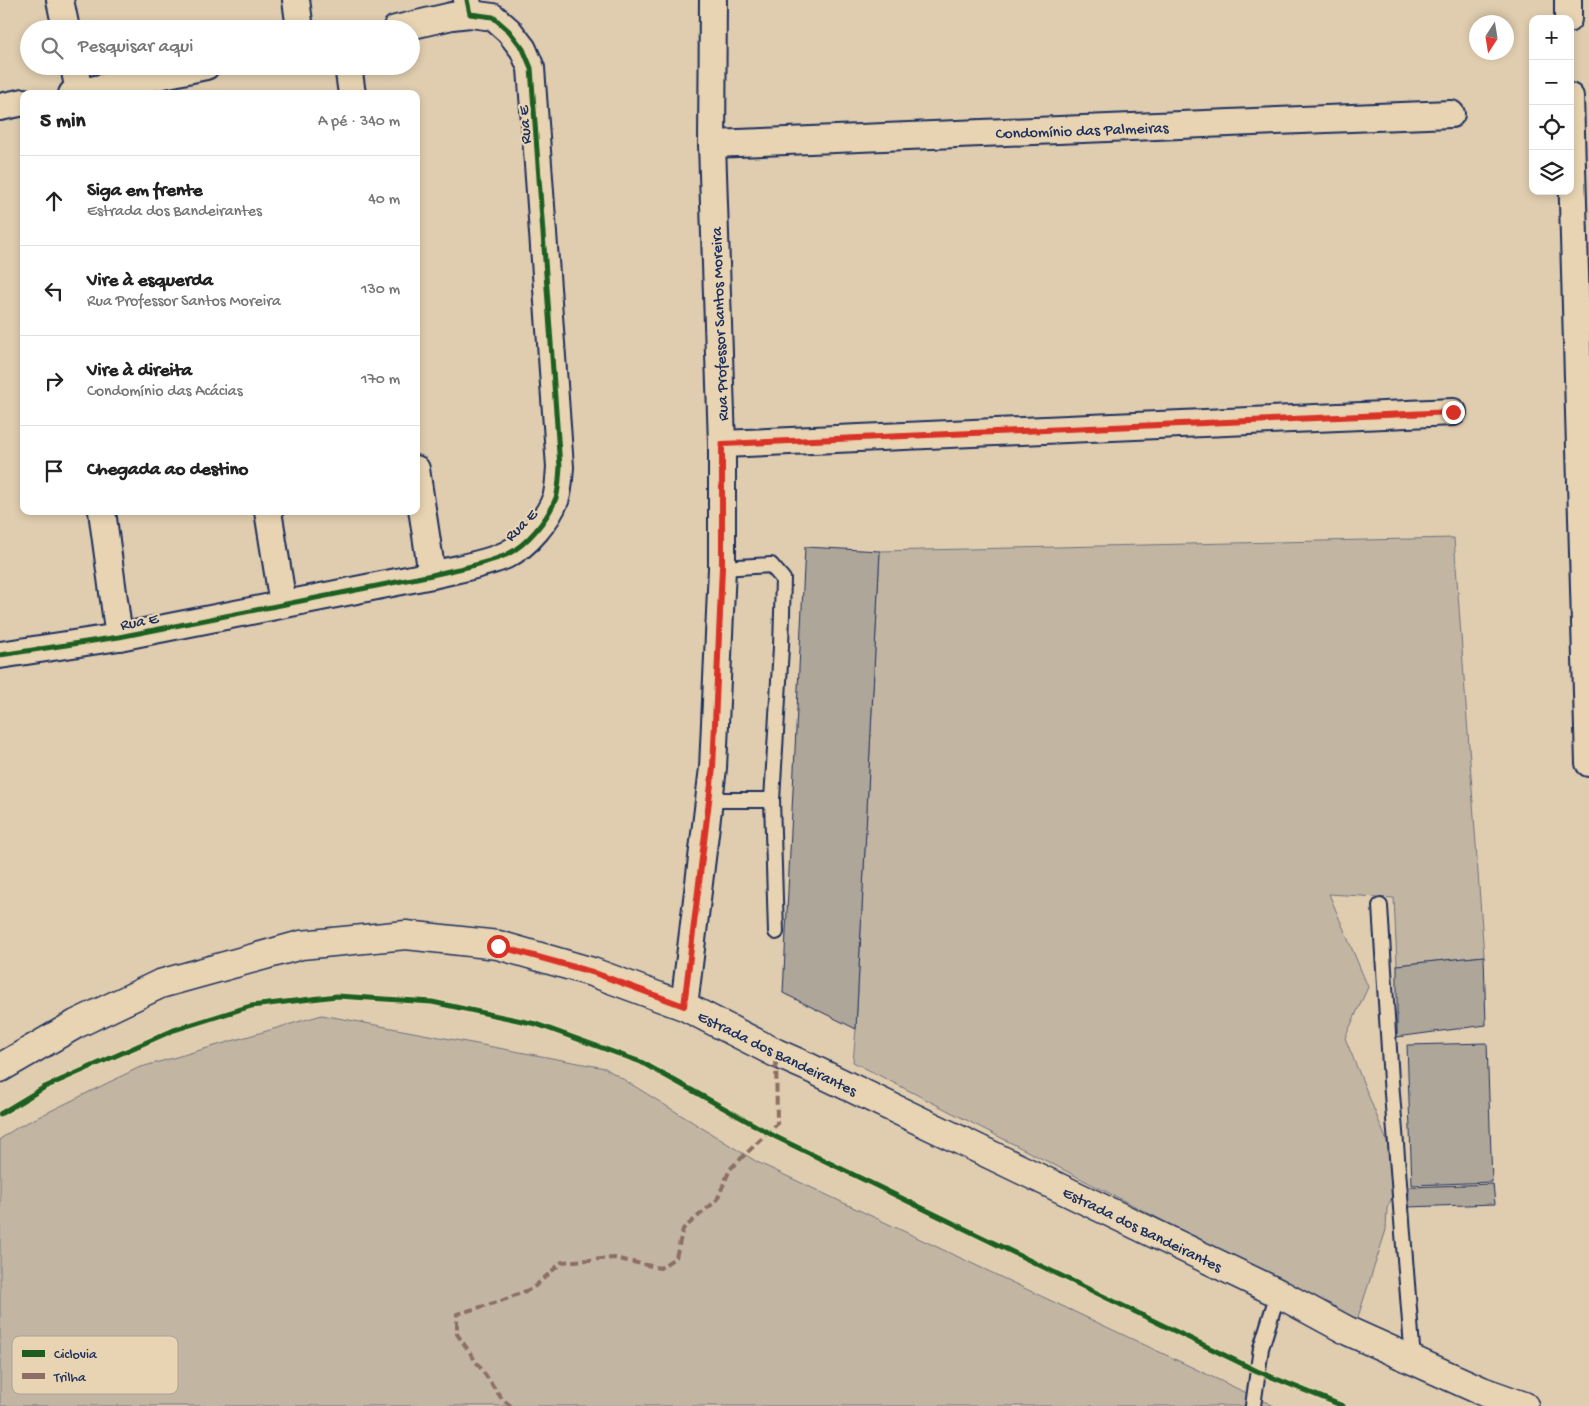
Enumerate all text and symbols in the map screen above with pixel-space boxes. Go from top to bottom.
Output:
north arrow [1469,15,1514,60]
map controls [1529,15,1574,195]
button: + [1529,15,1574,60]
search box [20,20,420,75]
icon: search [38,34,66,62]
text: Pesquisar aqui [78,36,193,59]
button: − [1529,60,1574,105]
street label: Rua E [516,104,537,145]
button: locate [1529,105,1574,150]
text: 5 min [40,110,85,135]
text: A pé · 340 m [318,113,400,132]
street label: Condomínio das Palmeiras [995,120,1170,145]
button: layers [1529,150,1574,195]
text: Siga em frente [87,180,203,203]
icon: ahead [40,187,68,215]
text: 40 m [368,191,400,210]
text: Estrada dos Bandeirantes [87,203,262,222]
street label: Rua Professor Santos Moreira [709,226,734,421]
text: Vire à esquerda [87,270,213,293]
icon: left [40,277,68,305]
text: 130 m [361,281,400,300]
text: Rua Professor Santos Moreira [87,293,281,312]
text: Vire à direita [87,360,192,383]
icon: right [40,367,68,395]
text: 170 m [361,371,400,390]
text: Condomínio das Acácias [87,383,243,402]
route end [1442,401,1465,424]
icon: arrive [40,457,68,485]
text: Chegada ao destino [87,459,248,482]
street label: Rua E [502,505,544,547]
street label: Rua E [119,610,161,636]
route start [487,935,510,958]
street label: Estrada dos Bandeirantes [694,1008,860,1103]
street label: Estrada dos Bandeirantes [1059,1184,1225,1279]
legend [12,1336,178,1394]
text: Ciclovia [54,1347,98,1364]
text: Trilha [53,1370,87,1387]

